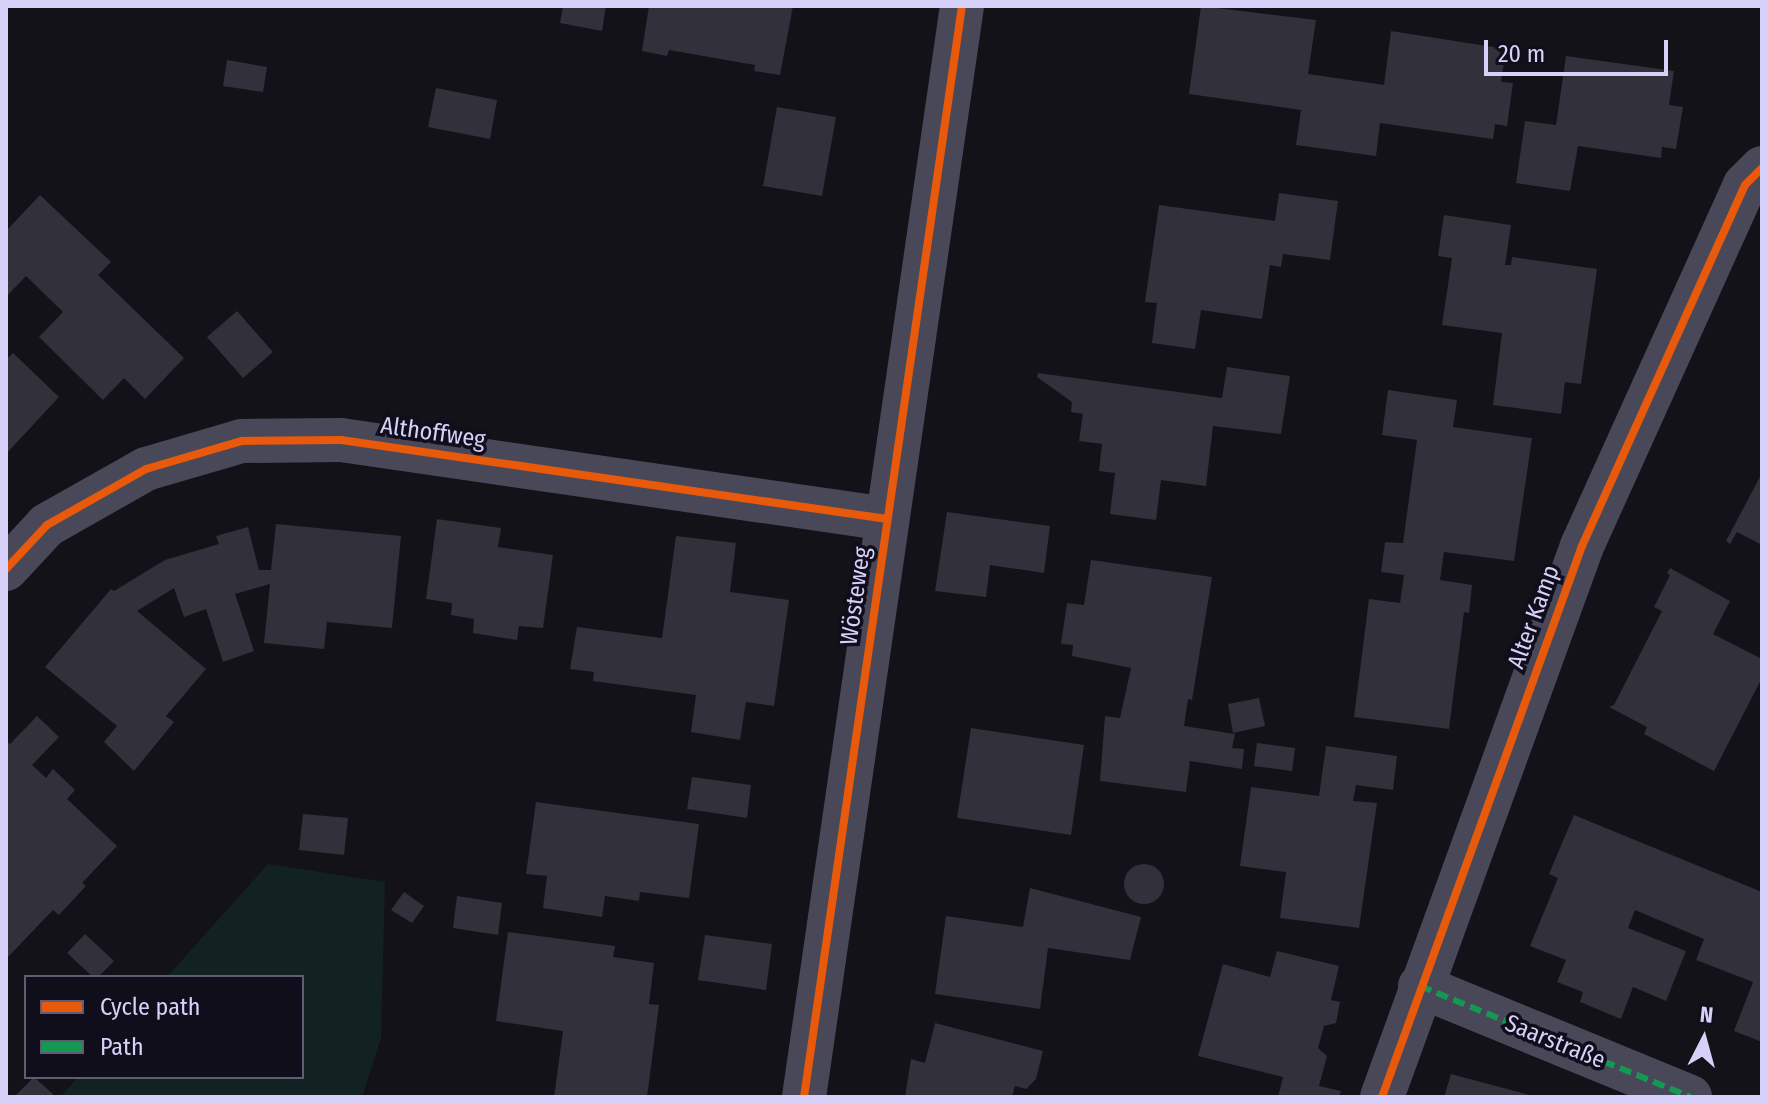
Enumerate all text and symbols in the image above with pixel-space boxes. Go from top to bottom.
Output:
scale bar [1488,24,1672,74]
text: 20 m [1498,40,1545,68]
street label: Althoffweg [379,411,487,455]
street label: Wösteweg [835,545,877,647]
street label: Alter Kamp [1502,561,1566,673]
legend [24,975,304,1079]
text: Cycle path [100,993,200,1021]
north arrow [1664,999,1744,1079]
text: N [1699,1001,1715,1029]
street label: Saarstraße [1501,1009,1609,1075]
text: Path [100,1033,144,1061]

